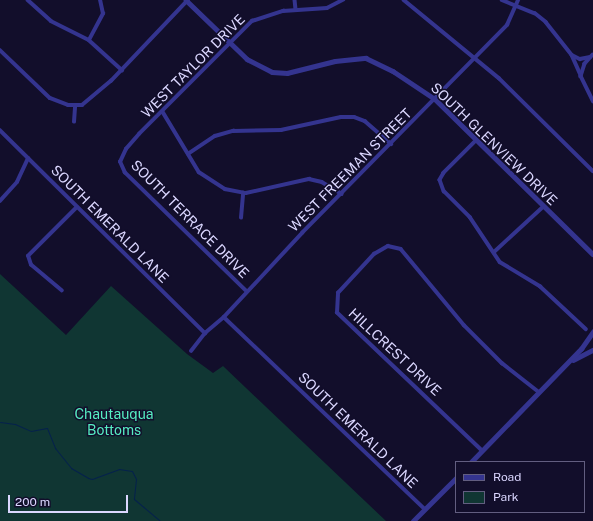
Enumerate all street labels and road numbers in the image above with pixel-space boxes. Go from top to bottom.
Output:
street label: WEST TAYLOR DRIVE [138,11,248,121]
street label: SOUTH GLENVIEW DRIVE [427,79,561,209]
street label: WEST FREEMAN STREET [285,105,415,235]
street label: SOUTH TERRACE DRIVE [127,156,253,282]
street label: SOUTH EMERALD LANE [48,162,172,286]
street label: HILLCREST DRIVE [345,305,445,399]
street label: SOUTH EMERALD LANE [295,369,421,491]

